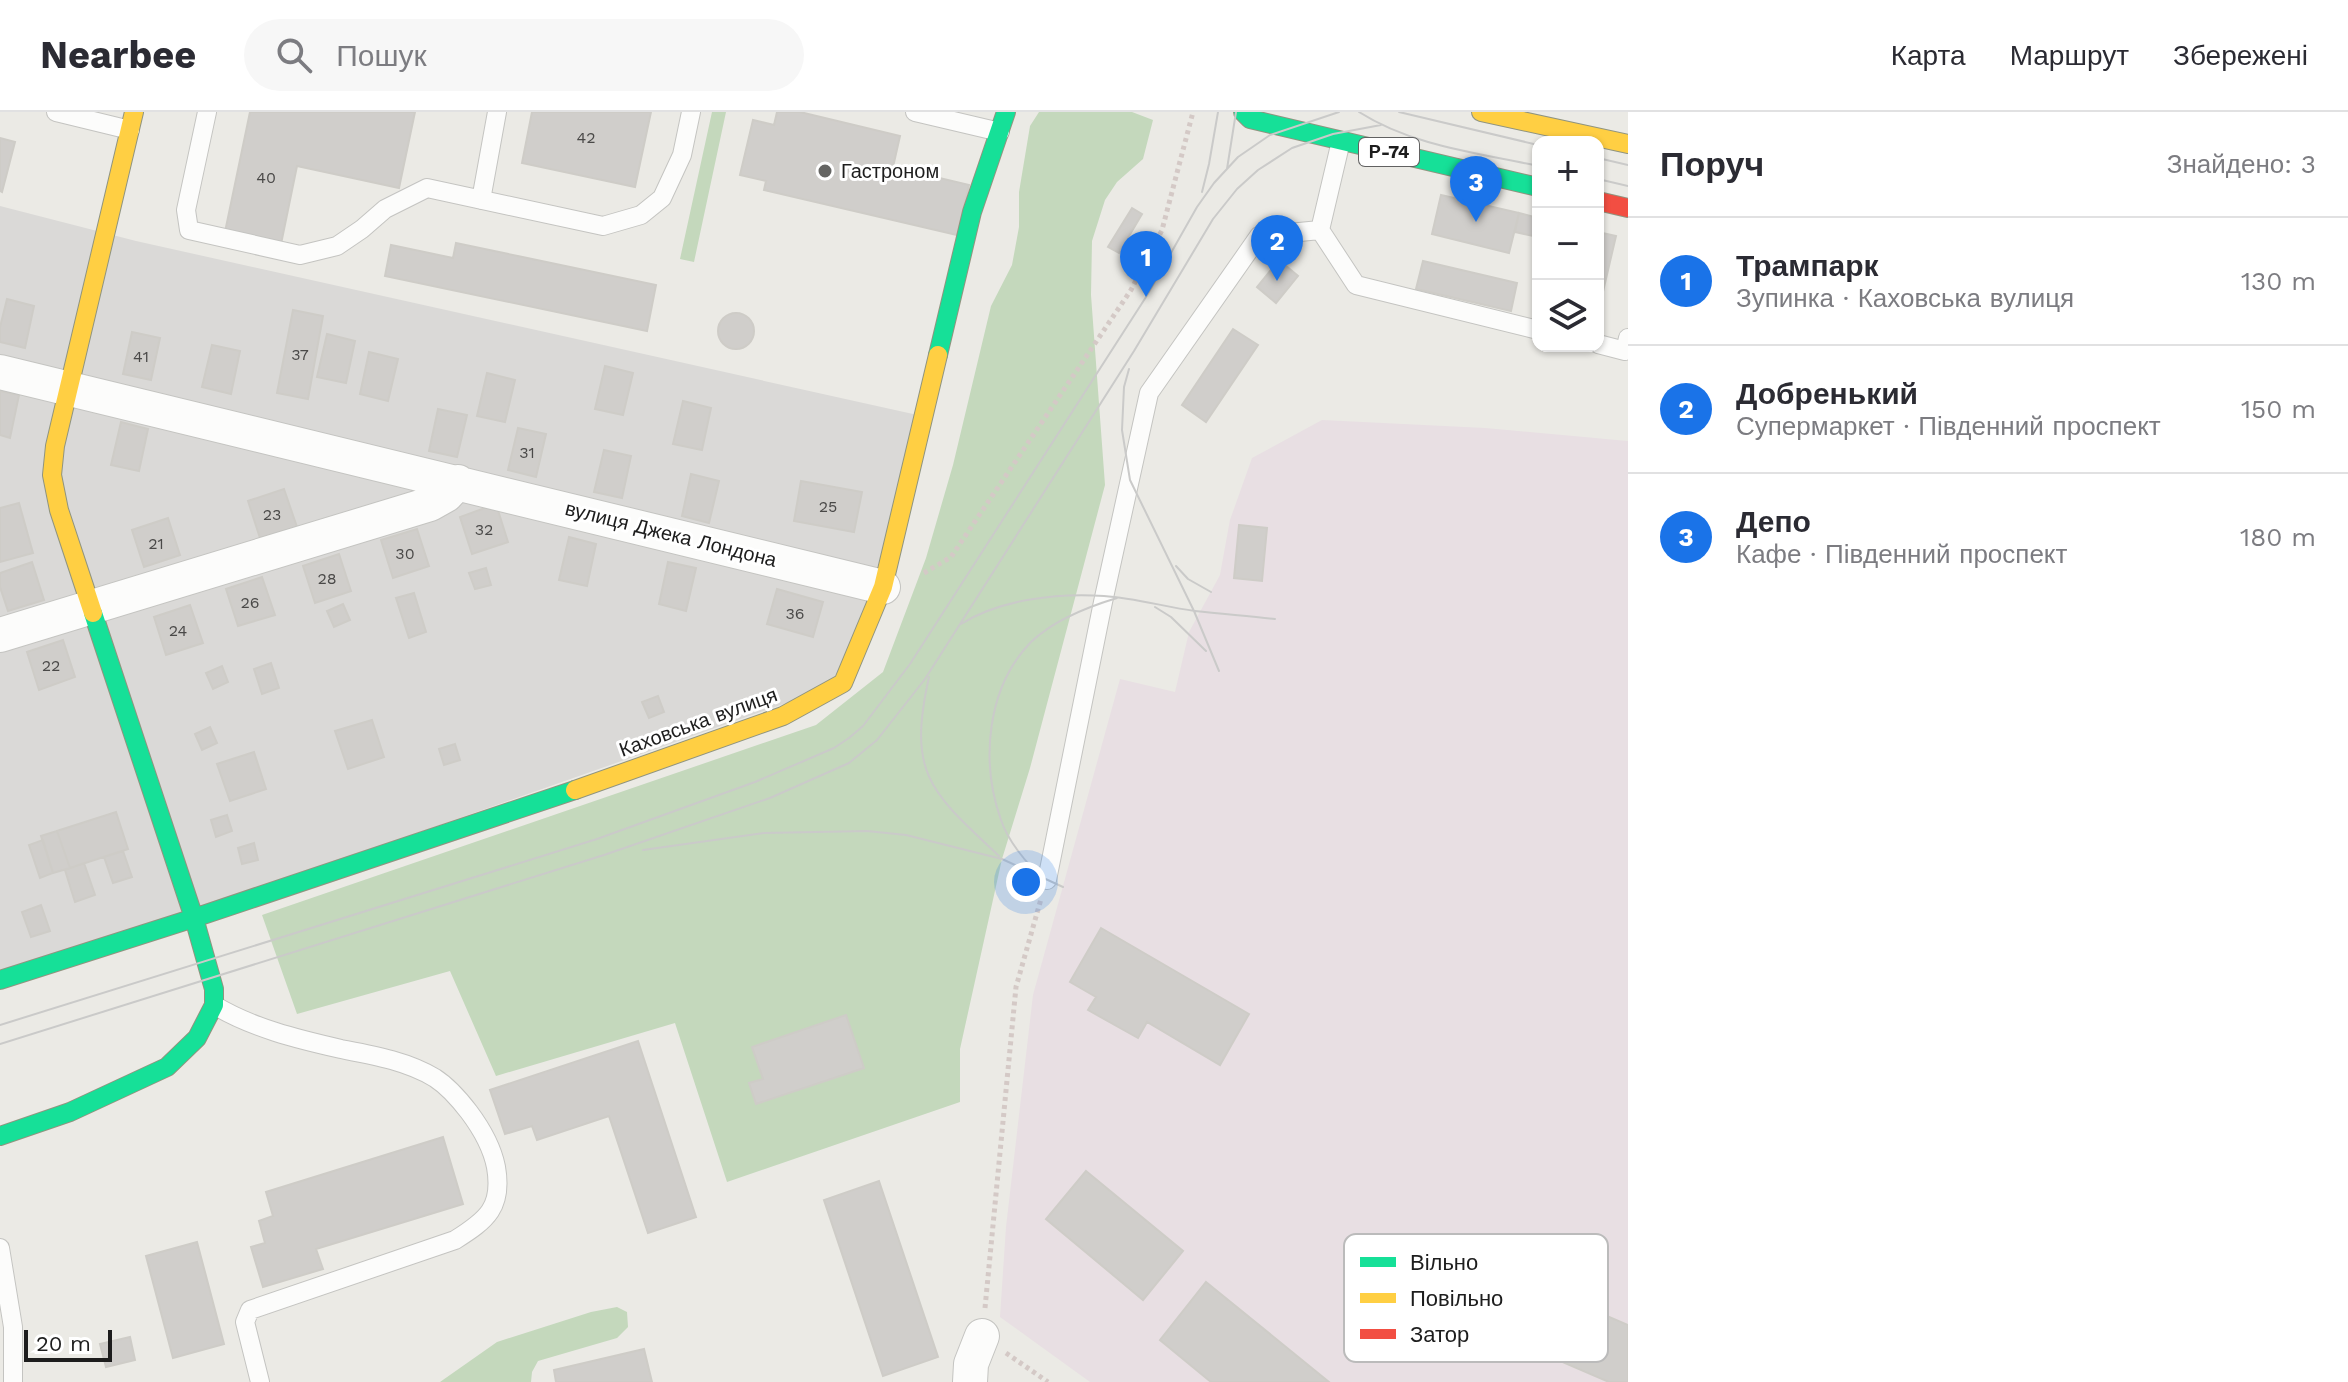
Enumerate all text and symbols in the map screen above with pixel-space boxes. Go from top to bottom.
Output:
search box [244,19,804,91]
text: Nearbee [40,33,196,77]
icon: search [272,33,316,77]
text: Пошук [336,38,427,73]
text: Карта [1891,39,1966,72]
text: Маршрут [2010,39,2129,72]
text: Збережені [2173,39,2308,72]
house number: 42 [576,128,596,147]
map controls [1532,136,1604,352]
button: + [1532,136,1604,208]
road number: Р-74 [1359,138,1419,166]
text: Поруч [1660,144,1764,184]
text: Знайдено: 3 [2167,149,2316,179]
pin: 3 [1450,156,1502,222]
place label: Гастроном [841,159,939,183]
marker: Гастроном [816,162,834,180]
house number: 40 [256,168,276,187]
button: − [1532,208,1604,280]
pin: 2 [1251,215,1303,281]
pin: 1 [1120,231,1172,297]
text: Трампарк [1736,248,1879,283]
text: 1 [1680,266,1692,296]
text: 130 m [2241,266,2316,296]
button: layers [1532,280,1604,352]
text: Зупинка · Каховська вулиця [1736,283,2074,313]
house number: 37 [291,345,309,364]
house number: 41 [133,347,149,366]
text: Добренький [1736,376,1918,411]
text: 2 [1678,394,1694,424]
text: 150 m [2241,394,2316,424]
text: Супермаркет · Південний проспект [1736,411,2161,441]
house number: 31 [519,443,535,462]
street label: вулиця Джека Лондона [563,496,780,572]
house number: 25 [819,497,837,516]
text: Депо [1736,504,1811,539]
house number: 23 [263,505,281,524]
house number: 32 [475,520,493,539]
text: 3 [1678,522,1694,552]
text: 180 m [2240,522,2316,552]
house number: 21 [148,534,164,553]
text: Кафе · Південний проспект [1736,539,2067,569]
house number: 30 [395,544,415,563]
house number: 28 [317,569,337,588]
house number: 26 [240,593,260,612]
house number: 36 [785,604,805,623]
house number: 24 [169,621,188,640]
house number: 22 [42,656,60,675]
street label: Каховська вулиця [616,682,780,762]
your location [1006,862,1046,902]
legend [1344,1234,1608,1362]
text: Вільно [1410,1250,1478,1275]
text: Повільно [1410,1286,1503,1311]
text: Затор [1410,1322,1469,1347]
scale bar [24,1326,112,1362]
text: 20 m [36,1331,91,1356]

